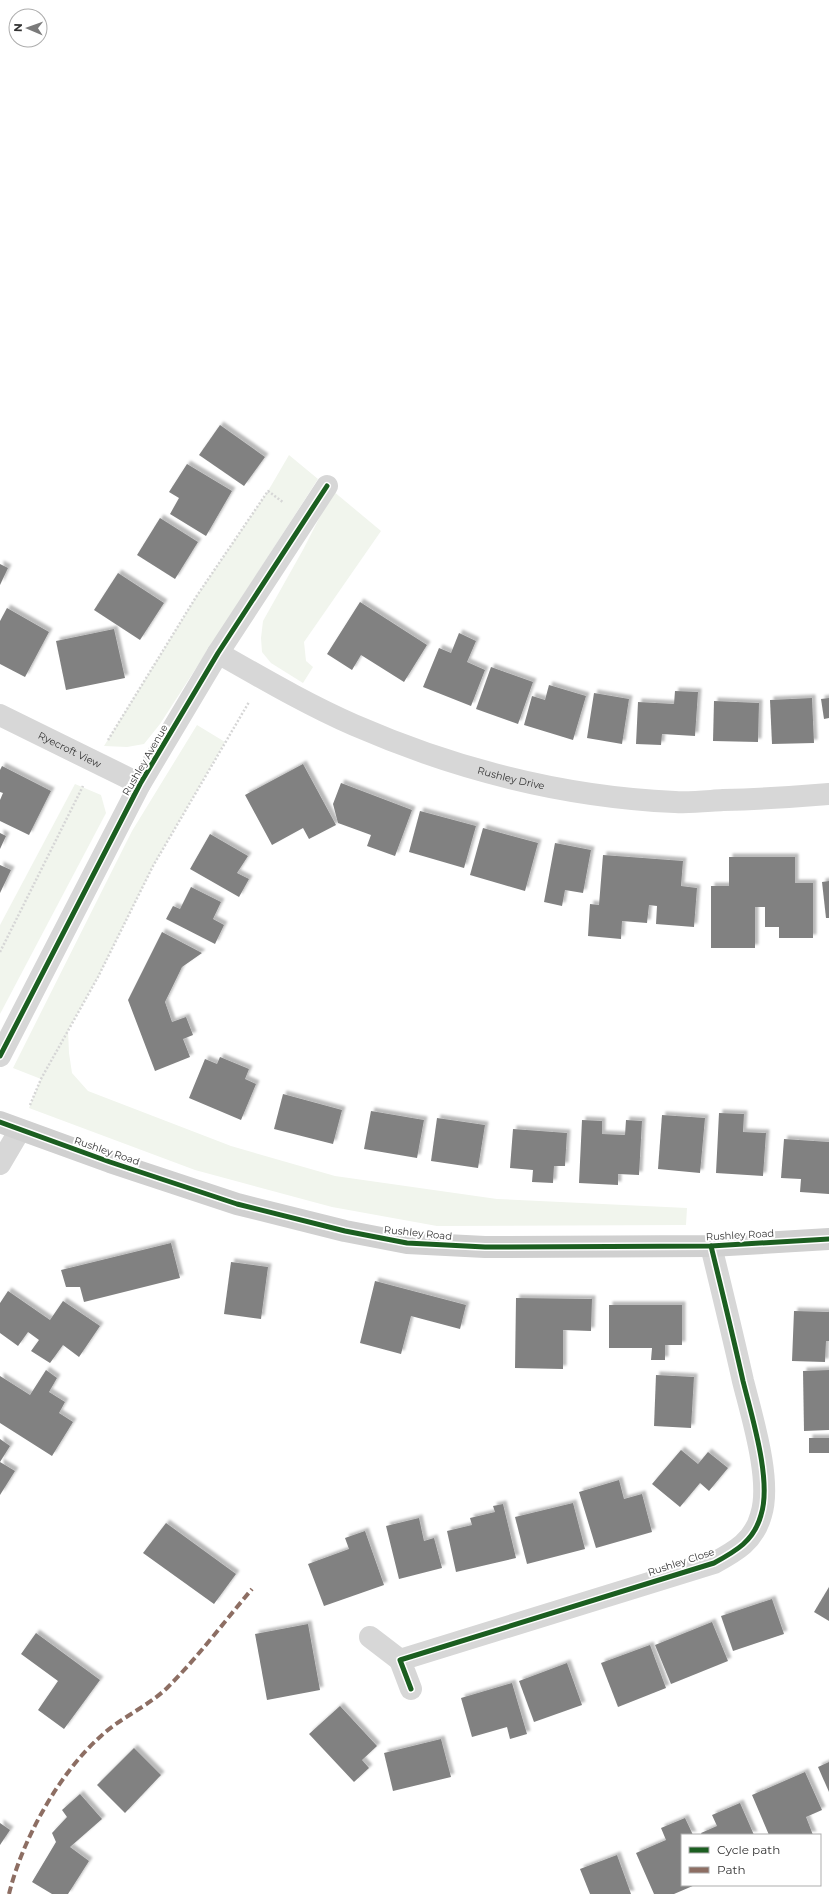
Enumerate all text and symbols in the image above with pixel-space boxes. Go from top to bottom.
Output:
north arrow [8,8,48,48]
text: N [11,23,25,32]
street label: Rushley Avenue [119,722,171,798]
street label: Ryecroft View [36,728,104,771]
street label: Rushley Drive [476,763,546,792]
street label: Rushley Road [73,1134,141,1168]
street label: Rushley Road [383,1223,453,1243]
street label: Rushley Road [705,1227,775,1243]
street label: Rushley Close [646,1545,716,1579]
legend [681,1834,821,1886]
text: Cycle path [717,1842,780,1857]
text: Path [717,1862,746,1877]

